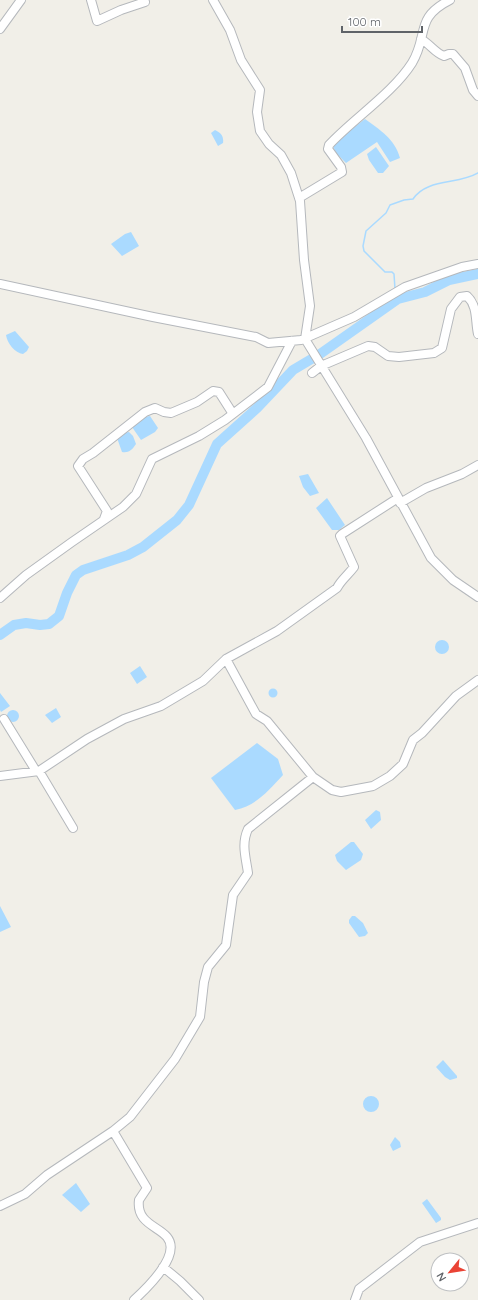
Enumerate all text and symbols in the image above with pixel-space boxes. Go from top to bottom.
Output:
scale bar [342,8,422,34]
text: 100 m [348,14,381,29]
north arrow [430,1252,470,1292]
text: N [433,1270,449,1284]

